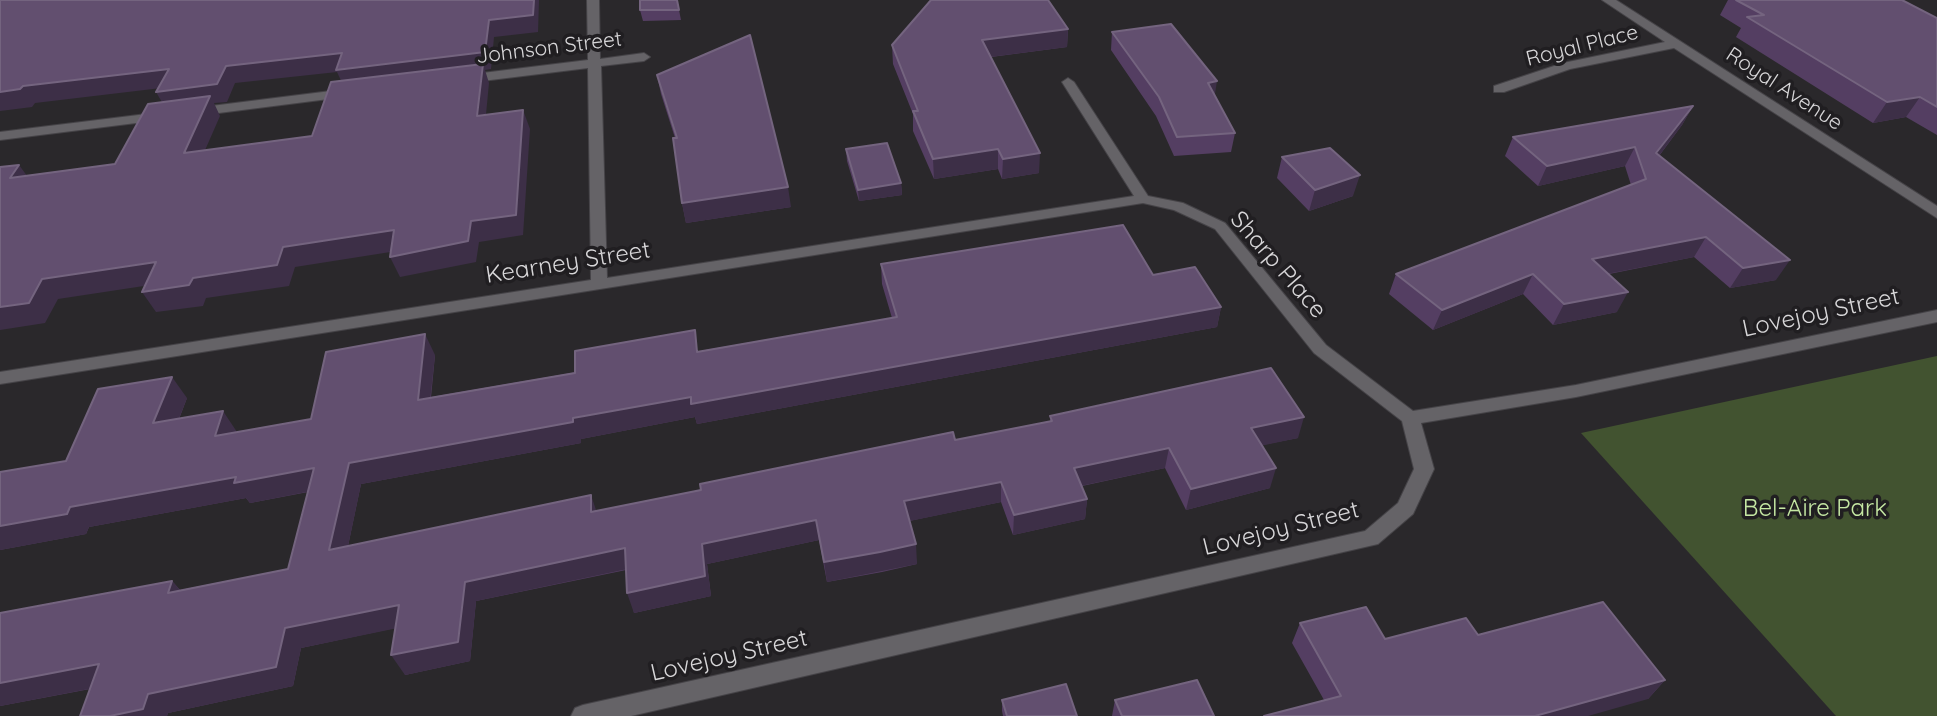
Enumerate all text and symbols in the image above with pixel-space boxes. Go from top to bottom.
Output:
street label: Royal Place [1523,20,1641,72]
street label: Johnson Street [475,27,623,69]
street label: Royal Avenue [1721,42,1847,136]
street label: Sharp Place [1224,206,1332,324]
street label: Kearney Street [484,236,652,290]
street label: Lovejoy Street [1740,282,1902,344]
park label: Bel-Aire Park [1743,495,1887,523]
street label: Lovejoy Street [1200,496,1362,562]
street label: Lovejoy Street [648,624,810,688]

